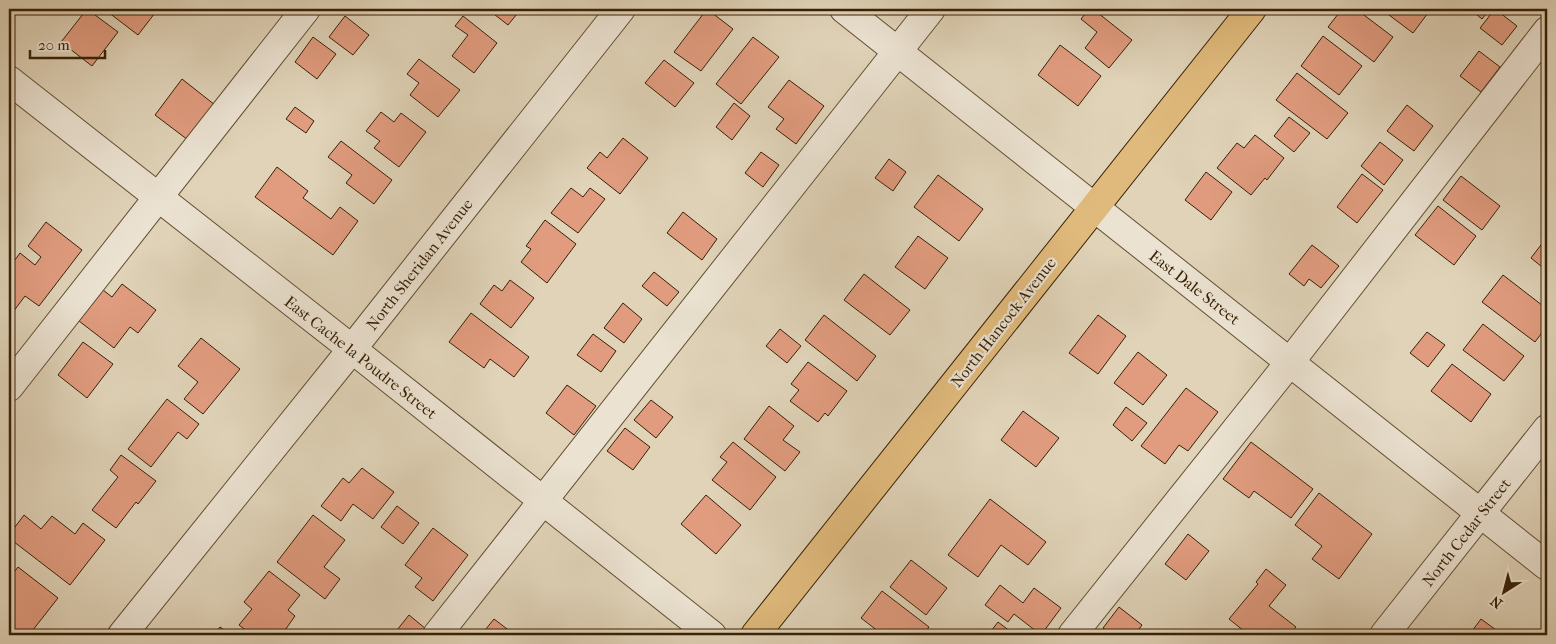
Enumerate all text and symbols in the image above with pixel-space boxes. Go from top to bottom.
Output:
scale bar [30,28,105,60]
text: 20 m [38,36,70,54]
street label: North Sheridan Avenue [362,195,477,334]
street label: East Dale Street [1146,246,1244,329]
street label: North Hancock Avenue [947,253,1060,391]
street label: East Cache la Poudre Street [281,292,441,423]
street label: North Cedar Street [1418,474,1515,590]
north arrow [1478,566,1528,616]
text: N [1487,592,1506,612]

